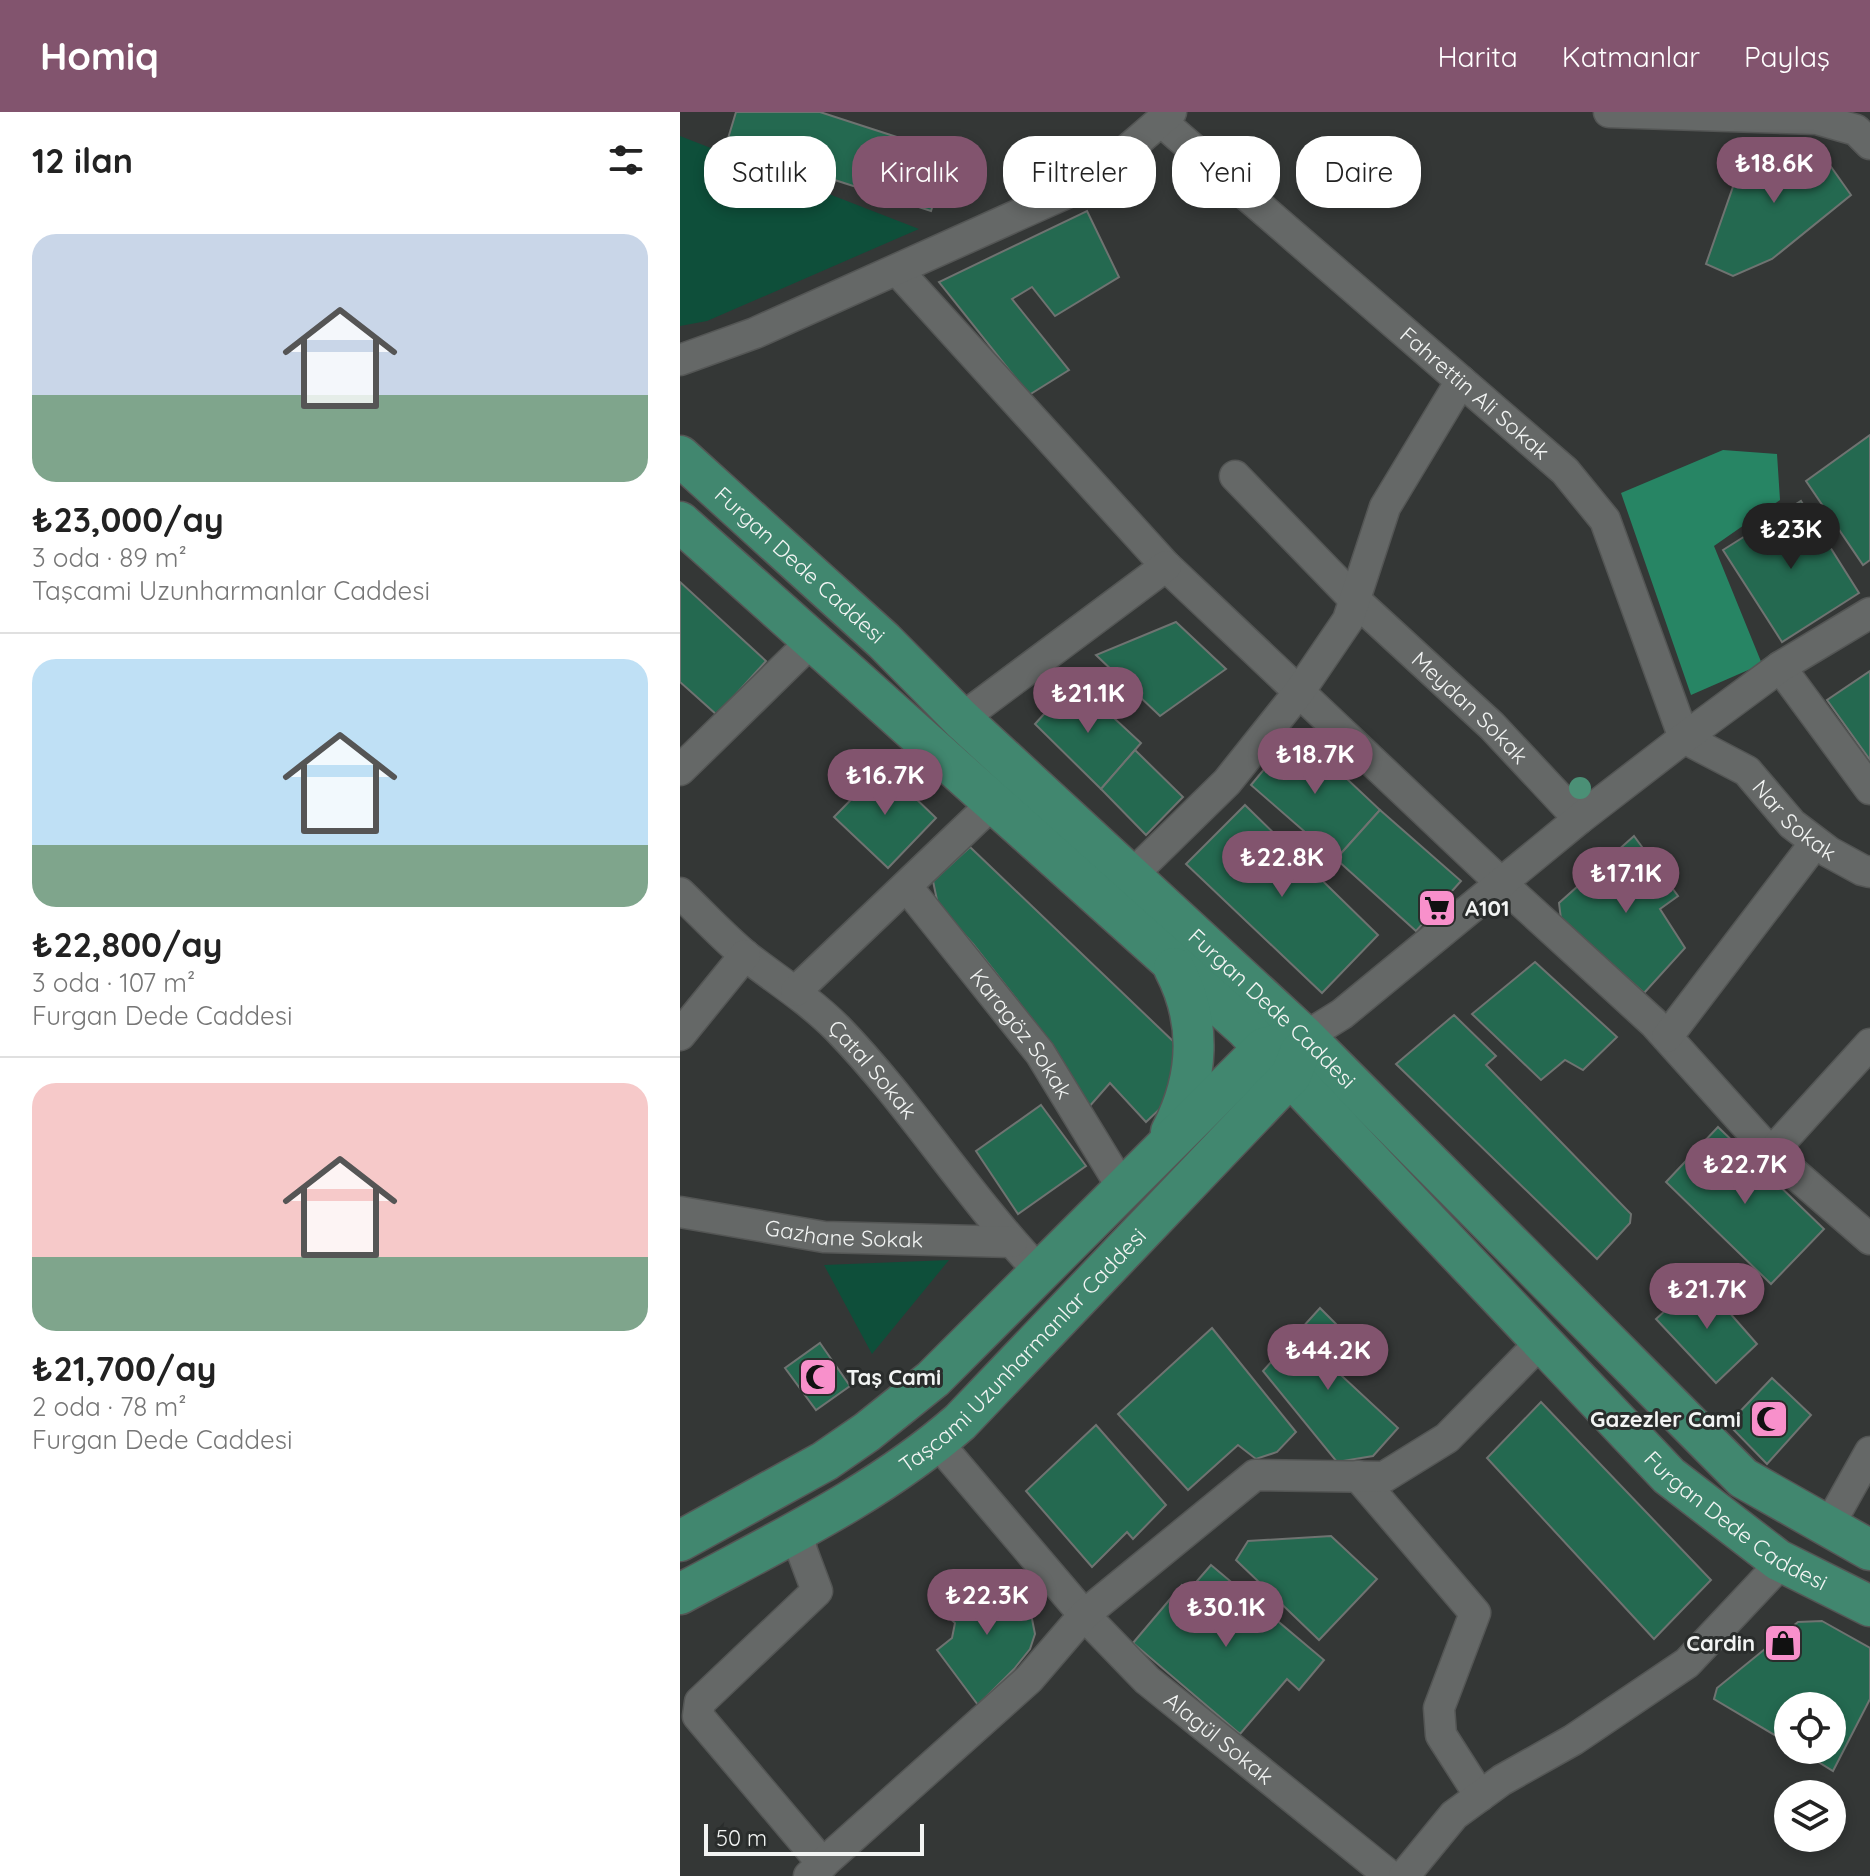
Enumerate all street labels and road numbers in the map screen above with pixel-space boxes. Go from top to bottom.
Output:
street label: Fahrettin Ali Sokak [1394,321,1556,466]
street label: Furgan Dede Caddesi [709,480,891,649]
street label: Meydan Sokak [1406,645,1534,770]
street label: Nar Sokak [1746,774,1841,867]
street label: Furgan Dede Caddesi [1183,922,1362,1094]
street label: Karagöz Sokak [964,963,1079,1104]
street label: Çatal Sokak [822,1014,923,1124]
street label: Gazhane Sokak [763,1213,924,1254]
street label: Taşcami Uzunharmanlar Caddesi [894,1222,1152,1479]
street label: Furgan Dede Caddesi [1638,1445,1832,1596]
street label: Alagül Sokak [1159,1686,1279,1790]

